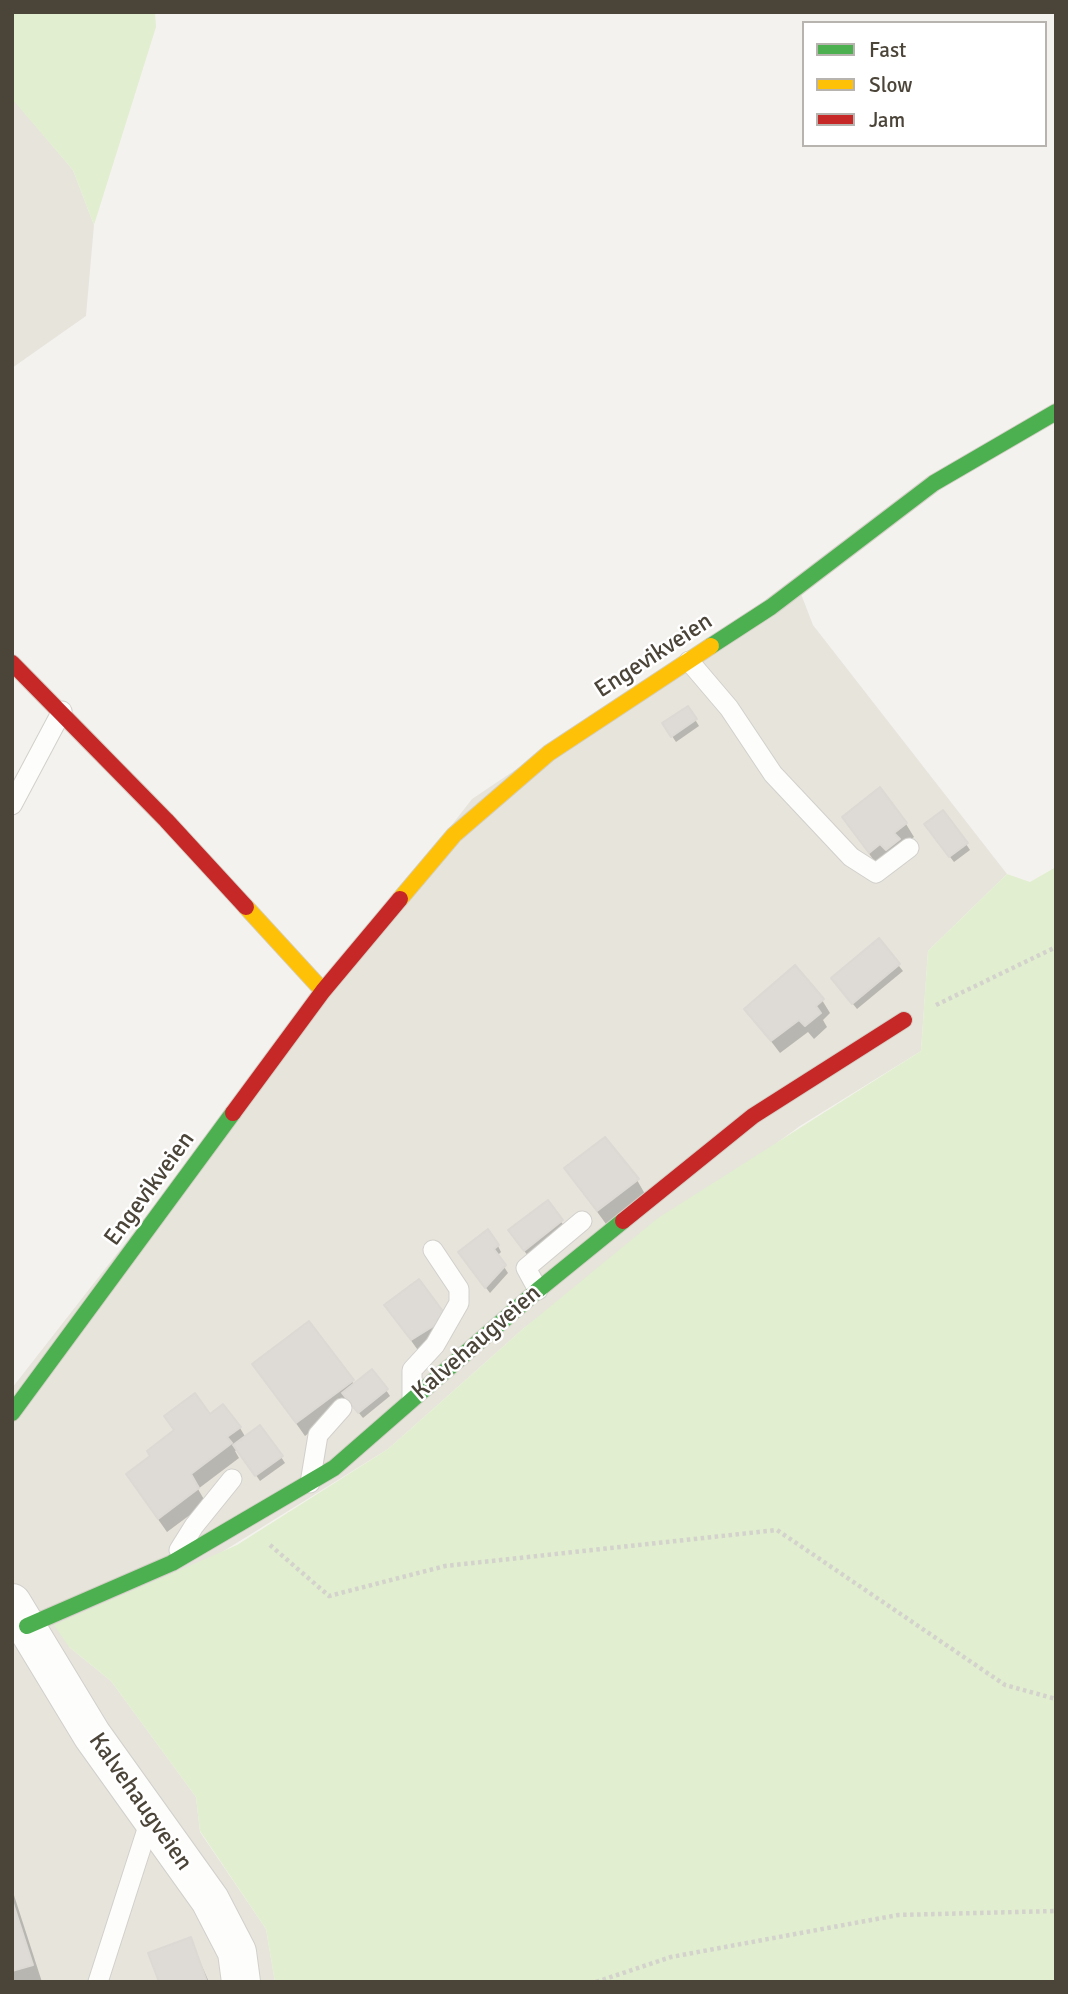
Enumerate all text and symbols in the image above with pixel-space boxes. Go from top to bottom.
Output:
legend [802,21,1047,147]
text: Fast [869,37,906,63]
text: Slow [869,72,913,98]
text: Jam [869,107,905,133]
street label: Engevikveien [590,607,718,705]
street label: Engevikveien [99,1126,201,1252]
street label: Kalvehaugveien [407,1279,547,1407]
street label: Kalvehaugveien [82,1728,198,1876]

